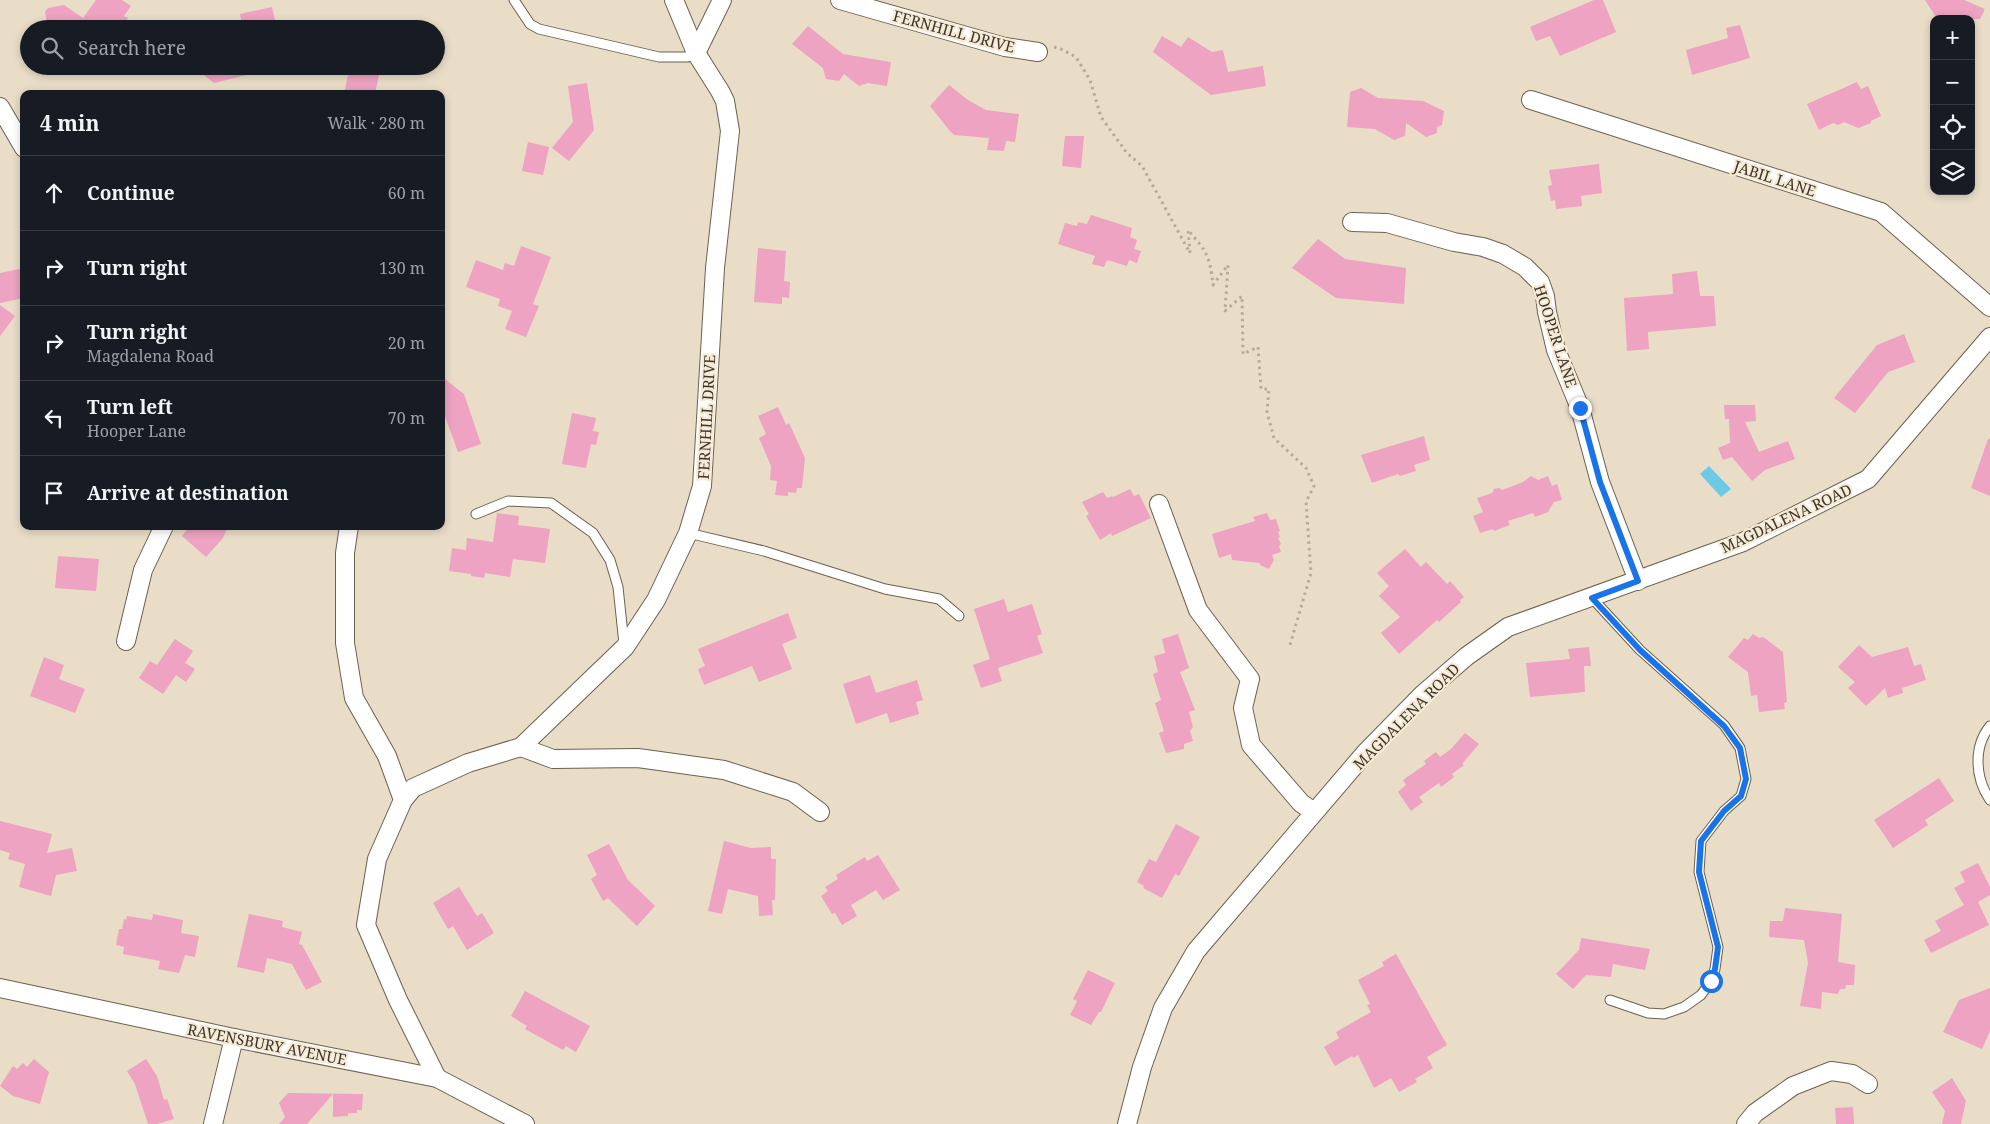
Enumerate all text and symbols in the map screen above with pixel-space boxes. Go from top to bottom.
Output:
street label: FERNHILL DRIVE [891,5,1017,57]
map controls [1930,15,1975,195]
button: + [1930,15,1975,60]
search box [20,20,445,75]
icon: search [38,34,66,62]
text: Search here [78,35,186,61]
button: − [1930,60,1975,105]
button: locate [1930,105,1975,150]
text: 4 min [40,109,99,137]
text: Walk · 280 m [328,112,425,134]
button: layers [1930,150,1975,195]
street label: JABIL LANE [1730,155,1819,201]
icon: ahead [40,179,68,207]
text: Continue [87,180,175,206]
text: 60 m [388,182,425,204]
icon: right [40,254,68,282]
text: Turn right [87,255,187,281]
text: 130 m [379,257,425,279]
street label: HOOPER LANE [1530,282,1582,390]
text: Turn right [87,319,187,345]
icon: right [40,329,68,357]
text: 20 m [388,332,425,354]
text: Magdalena Road [87,345,214,367]
street label: FERNHILL DRIVE [693,354,719,480]
text: Turn left [87,394,173,420]
route end [1569,397,1592,420]
icon: left [40,404,68,432]
text: 70 m [388,407,425,429]
text: Hooper Lane [87,420,186,442]
icon: arrive [40,479,68,507]
street label: MAGDALENA ROAD [1717,479,1855,557]
text: Arrive at destination [87,480,289,506]
street label: MAGDALENA ROAD [1348,658,1464,774]
route start [1700,970,1723,993]
street label: RAVENSBURY AVENUE [186,1019,348,1069]

